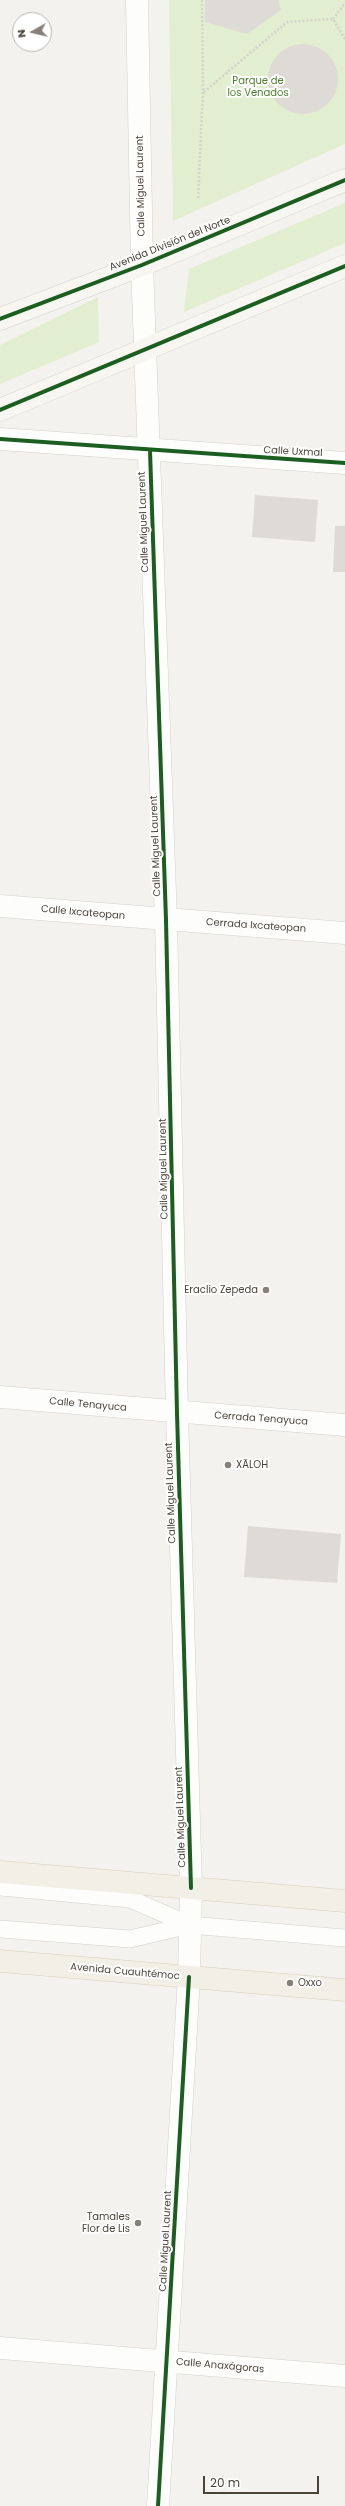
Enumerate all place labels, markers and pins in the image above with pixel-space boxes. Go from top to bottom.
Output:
place label: Eraclio Zepeda [184,1284,258,1296]
marker: Eraclio Zepeda [261,1285,271,1295]
place label: XĀLOH [236,1459,268,1471]
marker: XĀLOH [223,1460,233,1470]
place label: Oxxo [298,1977,322,1989]
marker: Oxxo [285,1978,295,1988]
place label: Tamales Flor de Lis [82,2211,130,2234]
marker: Tamales Flor de Lis [133,2218,143,2228]

